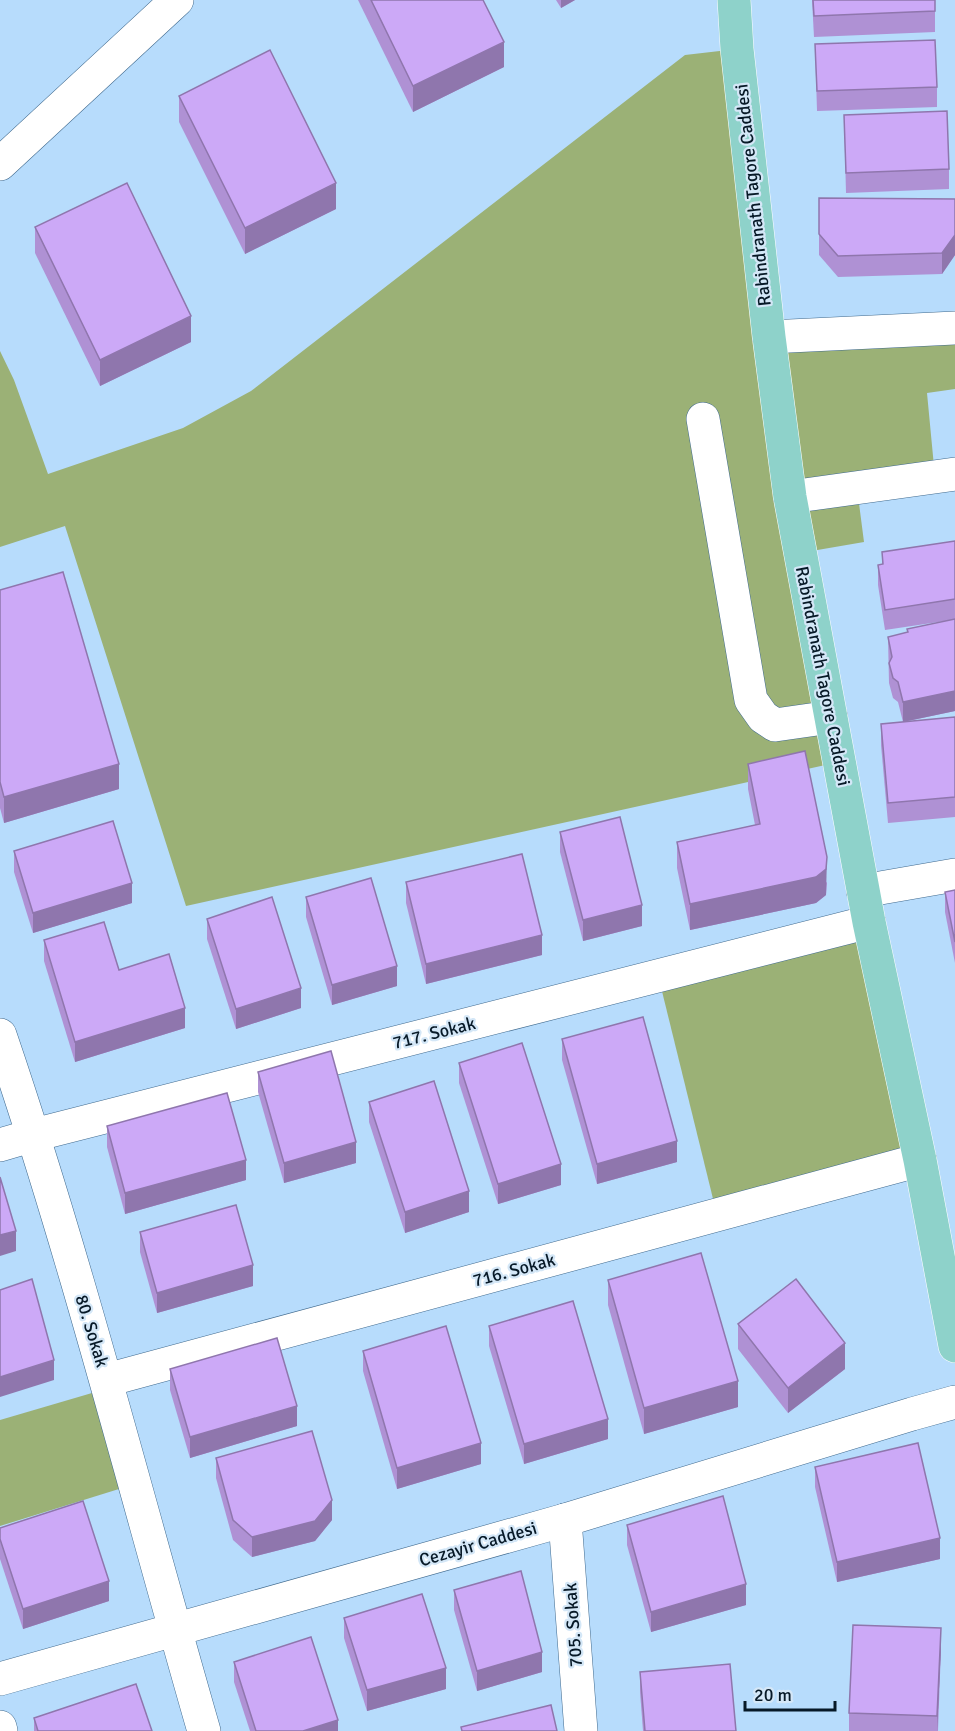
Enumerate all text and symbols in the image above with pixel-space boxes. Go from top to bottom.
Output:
street label: Rabindranath Tagore Caddesi [730,83,776,307]
street label: Rabindranath Tagore Caddesi [791,564,855,788]
street label: 717. Sokak [390,1012,478,1054]
street label: 716. Sokak [470,1248,558,1292]
street label: 80. Sokak [71,1292,113,1370]
street label: Cezayir Caddesi [417,1517,539,1571]
street label: 705. Sokak [559,1582,587,1668]
scale bar [745,1674,835,1712]
text: 20 m [754,1684,792,1706]

